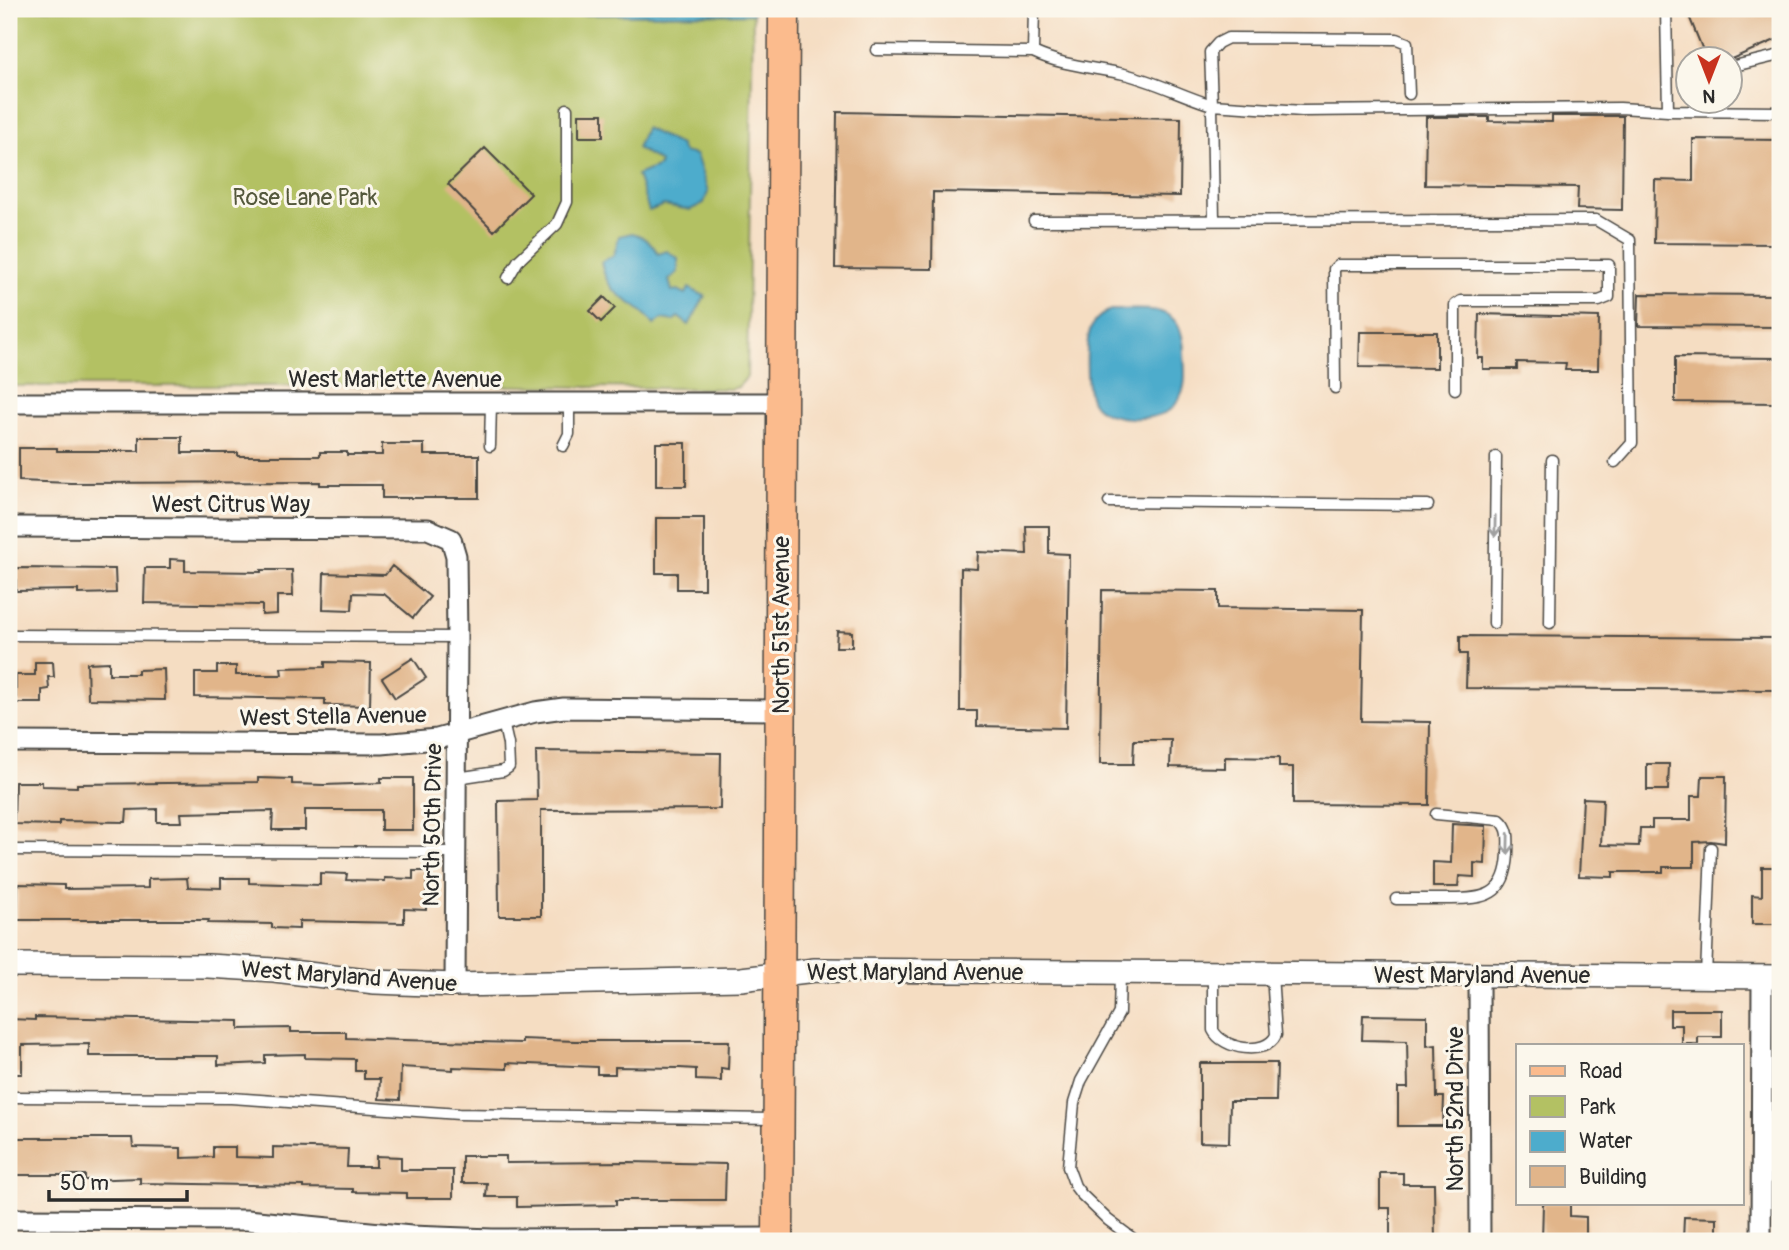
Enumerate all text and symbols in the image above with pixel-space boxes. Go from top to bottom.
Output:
north arrow [1674,46,1744,116]
text: N [1702,84,1715,108]
park label: Rose Lane Park [233,183,378,212]
street label: West Marlette Avenue [288,365,502,394]
street label: West Citrus Way [152,490,310,519]
one-way arrow [1488,514,1502,537]
street label: North 51st Avenue [767,535,796,714]
street label: West Stella Avenue [239,700,427,733]
street label: North 50th Drive [417,742,448,907]
one-way arrow [1501,833,1515,856]
street label: West Maryland Avenue [240,954,459,999]
street label: West Maryland Avenue [807,958,1024,987]
street label: West Maryland Avenue [1374,961,1591,990]
street label: North 52nd Drive [1441,1026,1470,1191]
legend [1516,1044,1744,1204]
text: Road [1579,1058,1623,1085]
text: Park [1579,1094,1616,1121]
text: Water [1579,1128,1633,1155]
scale bar [49,1159,187,1203]
text: Building [1579,1164,1646,1191]
text: 50 m [60,1170,109,1197]

